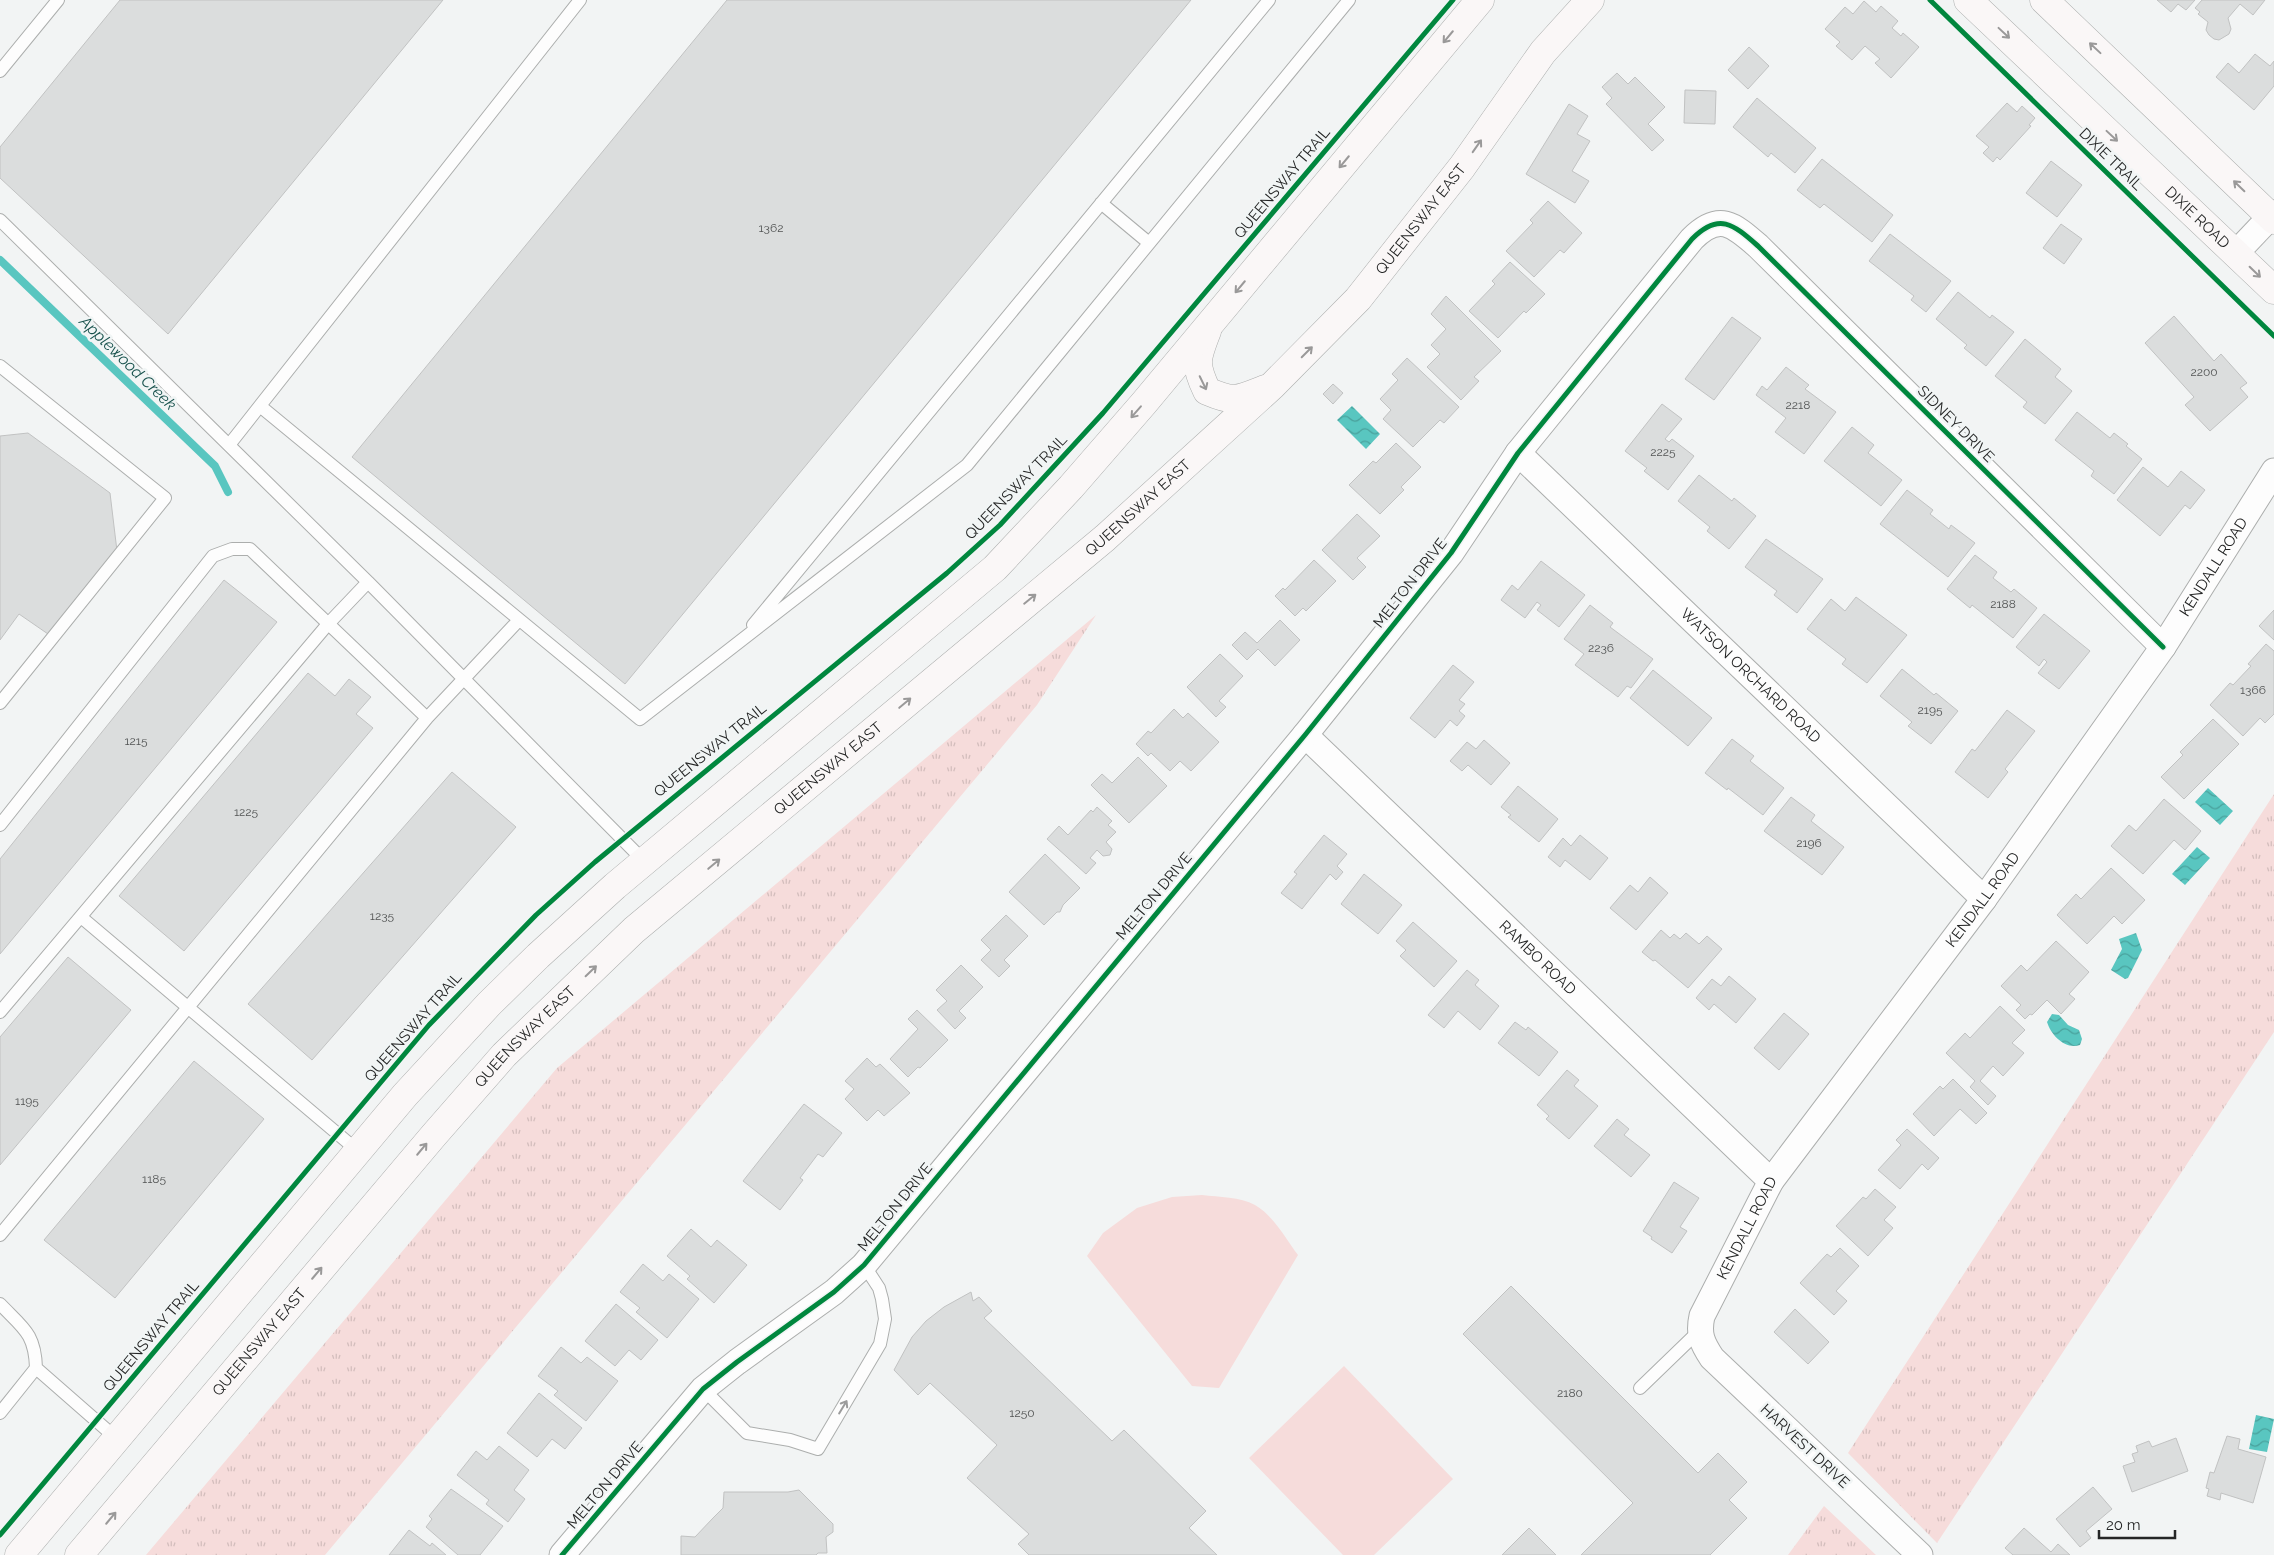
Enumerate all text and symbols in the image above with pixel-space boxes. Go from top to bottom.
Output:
one-way arrow [1997,27,2010,39]
one-way arrow [1443,31,1454,44]
one-way arrow [2089,42,2101,54]
street label: QUEENSWAY TRAIL [1230,124,1334,242]
street label: DIXIE TRAIL [2075,124,2147,194]
one-way arrow [2106,130,2119,142]
one-way arrow [1472,139,1482,153]
one-way arrow [1339,155,1350,168]
street label: QUEENSWAY EAST [1372,160,1470,278]
one-way arrow [2233,180,2245,192]
street label: DIXIE ROAD [2161,183,2234,252]
house number: 1362 [758,221,784,235]
one-way arrow [2249,266,2261,278]
one-way arrow [1234,280,1245,293]
water label: Applewood Creek [75,311,181,414]
one-way arrow [1301,345,1313,358]
house number: 2200 [2190,365,2218,379]
one-way arrow [1199,375,1209,390]
street label: SIDNEY DRIVE [1914,382,1998,466]
house number: 2218 [1786,398,1810,412]
one-way arrow [1130,405,1142,418]
street label: QUEENSWAY TRAIL [961,431,1071,543]
house number: 2225 [1650,445,1676,459]
street label: QUEENSWAY EAST [1081,456,1194,560]
street label: KENDALL ROAD [2176,514,2251,620]
street label: MELTON DRIVE [1370,535,1450,631]
one-way arrow [1023,594,1036,605]
house number: 2188 [1990,597,2016,611]
street label: WATSON ORCHARD ROAD [1677,604,1825,747]
house number: 2236 [1588,641,1614,655]
house number: 1366 [2240,683,2266,697]
one-way arrow [898,697,911,709]
street label: QUEENSWAY TRAIL [650,699,770,801]
house number: 2195 [1918,703,1943,717]
street label: QUEENSWAY EAST [770,718,886,819]
house number: 1215 [124,734,148,748]
house number: 1225 [234,805,259,819]
house number: 2196 [1796,836,1822,850]
street label: KENDALL ROAD [1942,848,2024,951]
street label: MELTON DRIVE [1112,849,1196,943]
one-way arrow [707,859,720,870]
house number: 1235 [370,909,395,923]
street label: RAMBO ROAD [1495,917,1580,999]
one-way arrow [585,965,598,977]
street label: QUEENSWAY TRAIL [361,968,466,1085]
street label: QUEENSWAY EAST [471,982,579,1091]
house number: 1195 [15,1094,39,1108]
one-way arrow [416,1143,427,1156]
street label: MELTON DRIVE [854,1159,936,1255]
house number: 1185 [142,1172,166,1186]
street label: KENDALL ROAD [1713,1173,1781,1283]
one-way arrow [312,1267,323,1280]
street label: QUEENSWAY TRAIL [99,1277,203,1395]
street label: QUEENSWAY EAST [208,1284,310,1399]
house number: 2180 [1557,1386,1583,1400]
street label: HARVEST DRIVE [1757,1400,1853,1492]
one-way arrow [838,1401,848,1415]
house number: 1250 [1009,1406,1035,1420]
street label: MELTON DRIVE [563,1438,647,1532]
scale bar [2099,1508,2175,1540]
one-way arrow [105,1511,116,1524]
text: 20 m [2106,1516,2141,1534]

